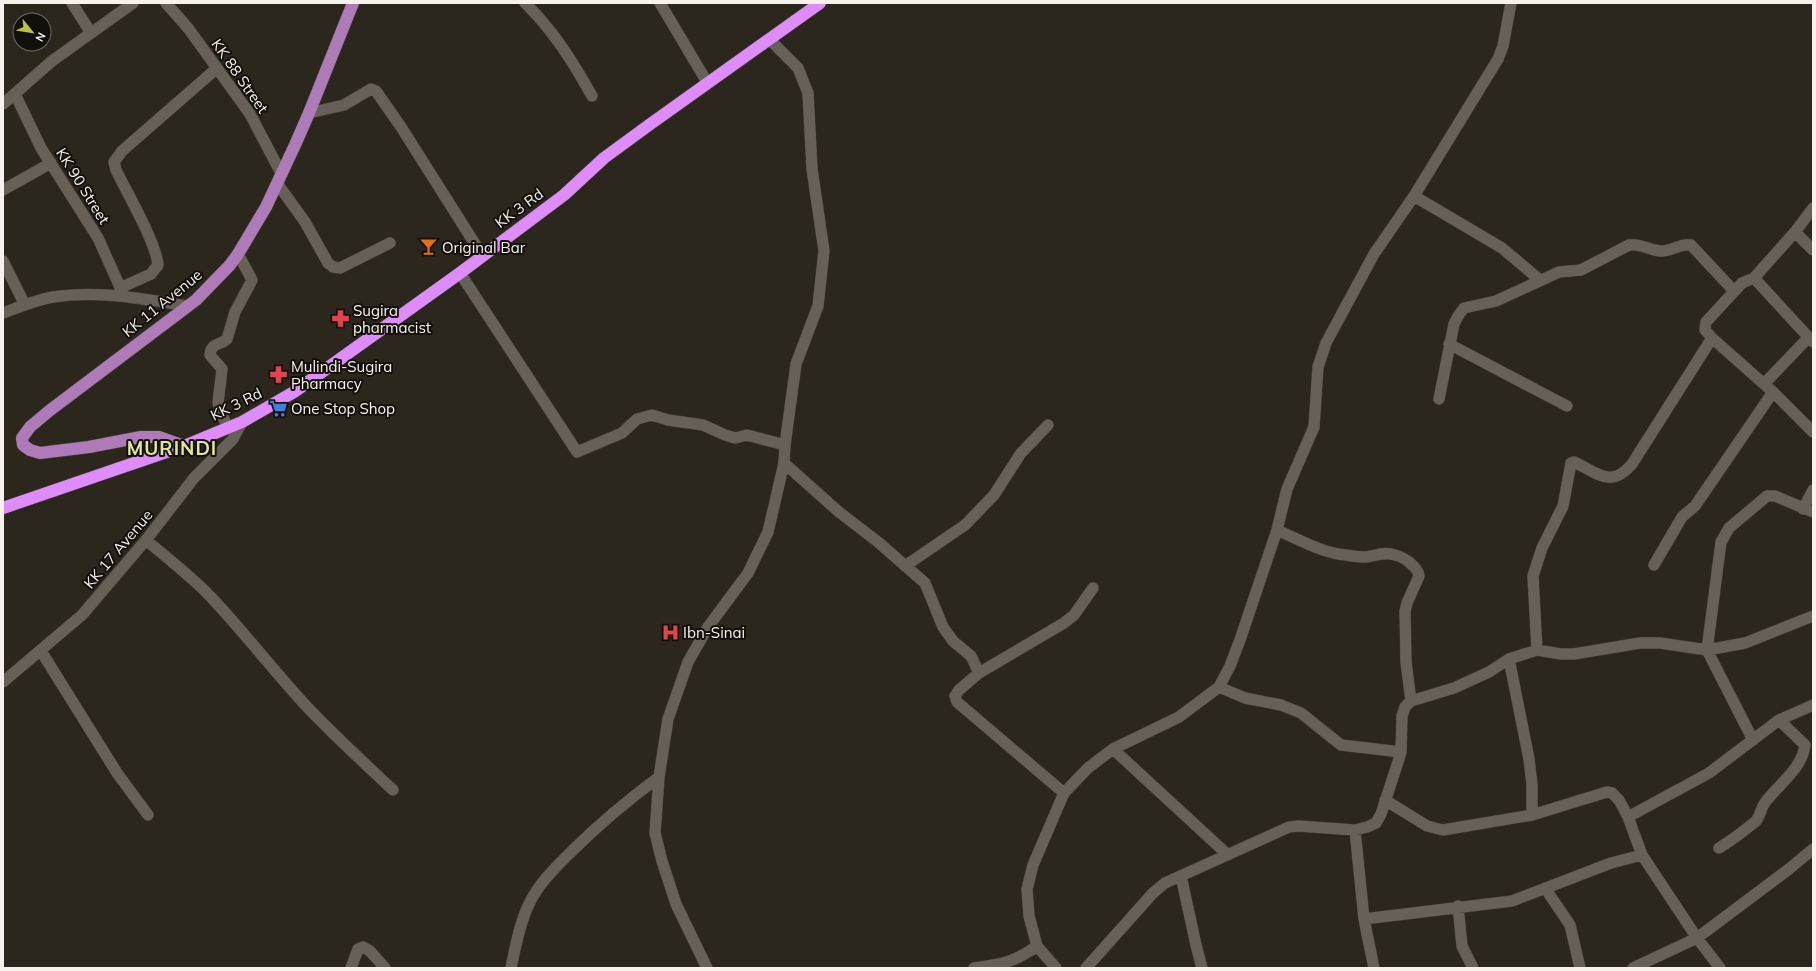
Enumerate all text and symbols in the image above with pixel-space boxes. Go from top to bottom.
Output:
north arrow [12,12,52,52]
text: N [33,30,49,44]
street label: KK 88 Street [207,35,273,117]
street label: KK 90 Street [52,144,114,228]
street label: KK 3 Rd [491,184,547,232]
bar icon: Original Bar [419,237,439,257]
place label: Original Bar [442,238,526,257]
street label: KK 11 Avenue [118,265,206,341]
place label: Sugira pharmacist [353,301,431,337]
pharmacy icon: Sugira pharmacist [330,309,350,329]
place label: Mulindi-Sugira Pharmacy [291,357,392,393]
pharmacy icon: Mulindi-Sugira Pharmacy [268,365,288,385]
street label: KK 3 Rd [207,383,265,425]
supermarket icon: One Stop Shop [268,398,288,418]
place label: One Stop Shop [291,399,395,418]
district label: MURINDI [127,436,217,460]
street label: KK 17 Avenue [80,506,156,592]
hospital icon: Ibn-Sinai [660,622,680,642]
place label: Ibn-Sinai [683,623,745,642]

